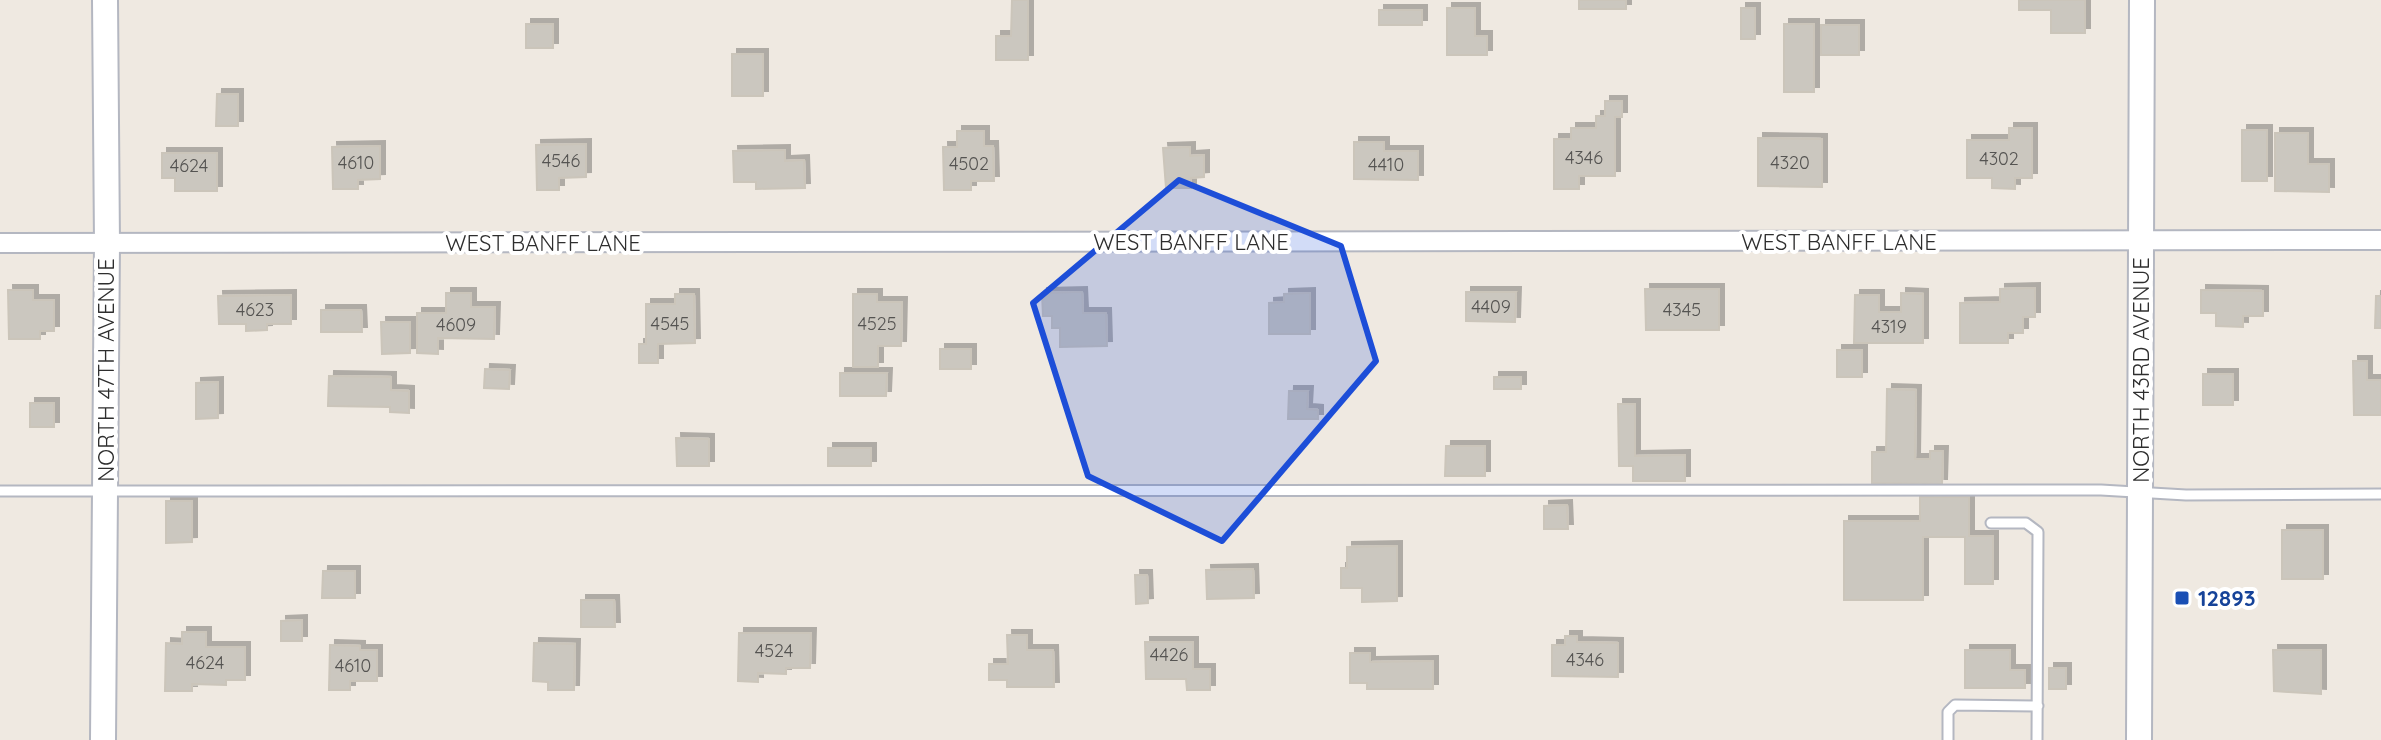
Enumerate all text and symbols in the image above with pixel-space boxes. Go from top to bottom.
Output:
house number: 4346 [1565,146,1603,169]
house number: 4302 [1979,147,2019,170]
house number: 4546 [542,149,581,172]
house number: 4610 [338,151,374,174]
house number: 4320 [1770,151,1810,174]
house number: 4502 [949,152,989,175]
house number: 4410 [1368,153,1404,176]
house number: 4624 [170,154,208,177]
street label: WEST BANFF LANE [1093,228,1289,256]
street label: WEST BANFF LANE [1741,228,1937,256]
street label: WEST BANFF LANE [445,229,641,257]
street label: NORTH 43RD AVENUE [2127,257,2155,483]
street label: NORTH 47TH AVENUE [92,258,120,482]
house number: 4409 [1471,295,1511,318]
house number: 4623 [236,298,274,321]
house number: 4345 [1663,298,1701,321]
house number: 4545 [651,312,689,335]
house number: 4525 [857,312,897,335]
house number: 4609 [436,313,476,336]
house number: 4319 [1871,315,1907,338]
place label: 12893 [2198,584,2255,612]
marker: 12893 [2173,589,2191,607]
house number: 4524 [755,639,793,662]
house number: 4426 [1150,643,1189,666]
house number: 4346 [1566,648,1604,671]
house number: 4624 [186,651,224,674]
house number: 4610 [335,654,371,677]

